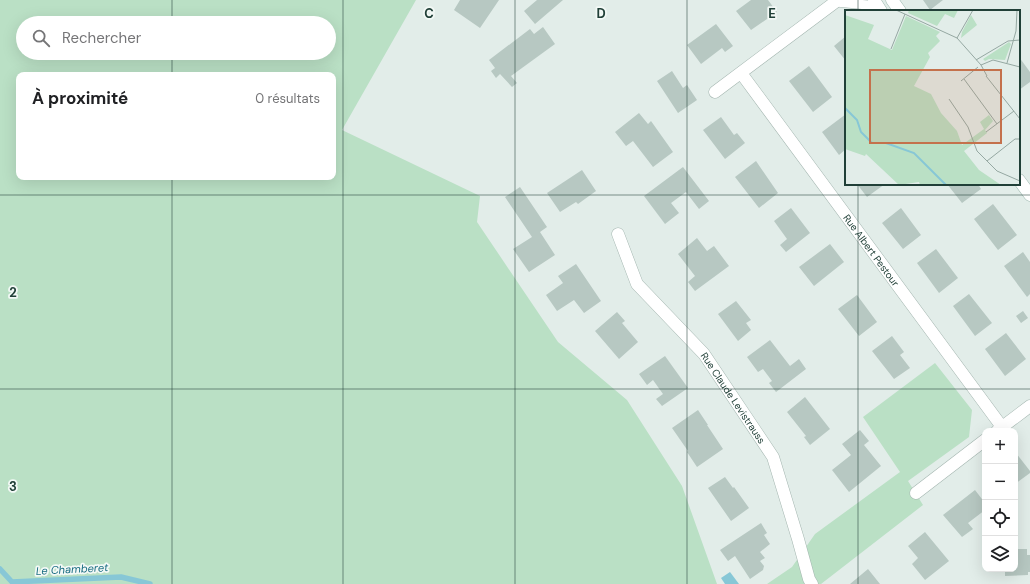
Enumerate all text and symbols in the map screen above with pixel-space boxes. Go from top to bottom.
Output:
text: C [424,5,434,22]
text: D [596,5,606,22]
text: E [768,5,776,22]
inset map [845,10,1020,185]
search box [16,16,336,60]
icon: search [30,27,52,49]
text: Rechercher [62,28,141,48]
text: À proximité [32,87,128,109]
text: 0 résultats [255,90,320,107]
street label: Rue Albert Pestour [840,212,902,289]
text: 2 [9,284,17,301]
street label: Rue Claude Levistrauss [698,350,768,446]
map controls [982,428,1018,572]
button: + [982,428,1018,464]
button: − [982,464,1018,500]
text: 3 [9,478,17,495]
button: locate [982,500,1018,536]
button: layers [982,536,1018,572]
water label: Le Chamberet [35,560,109,578]

